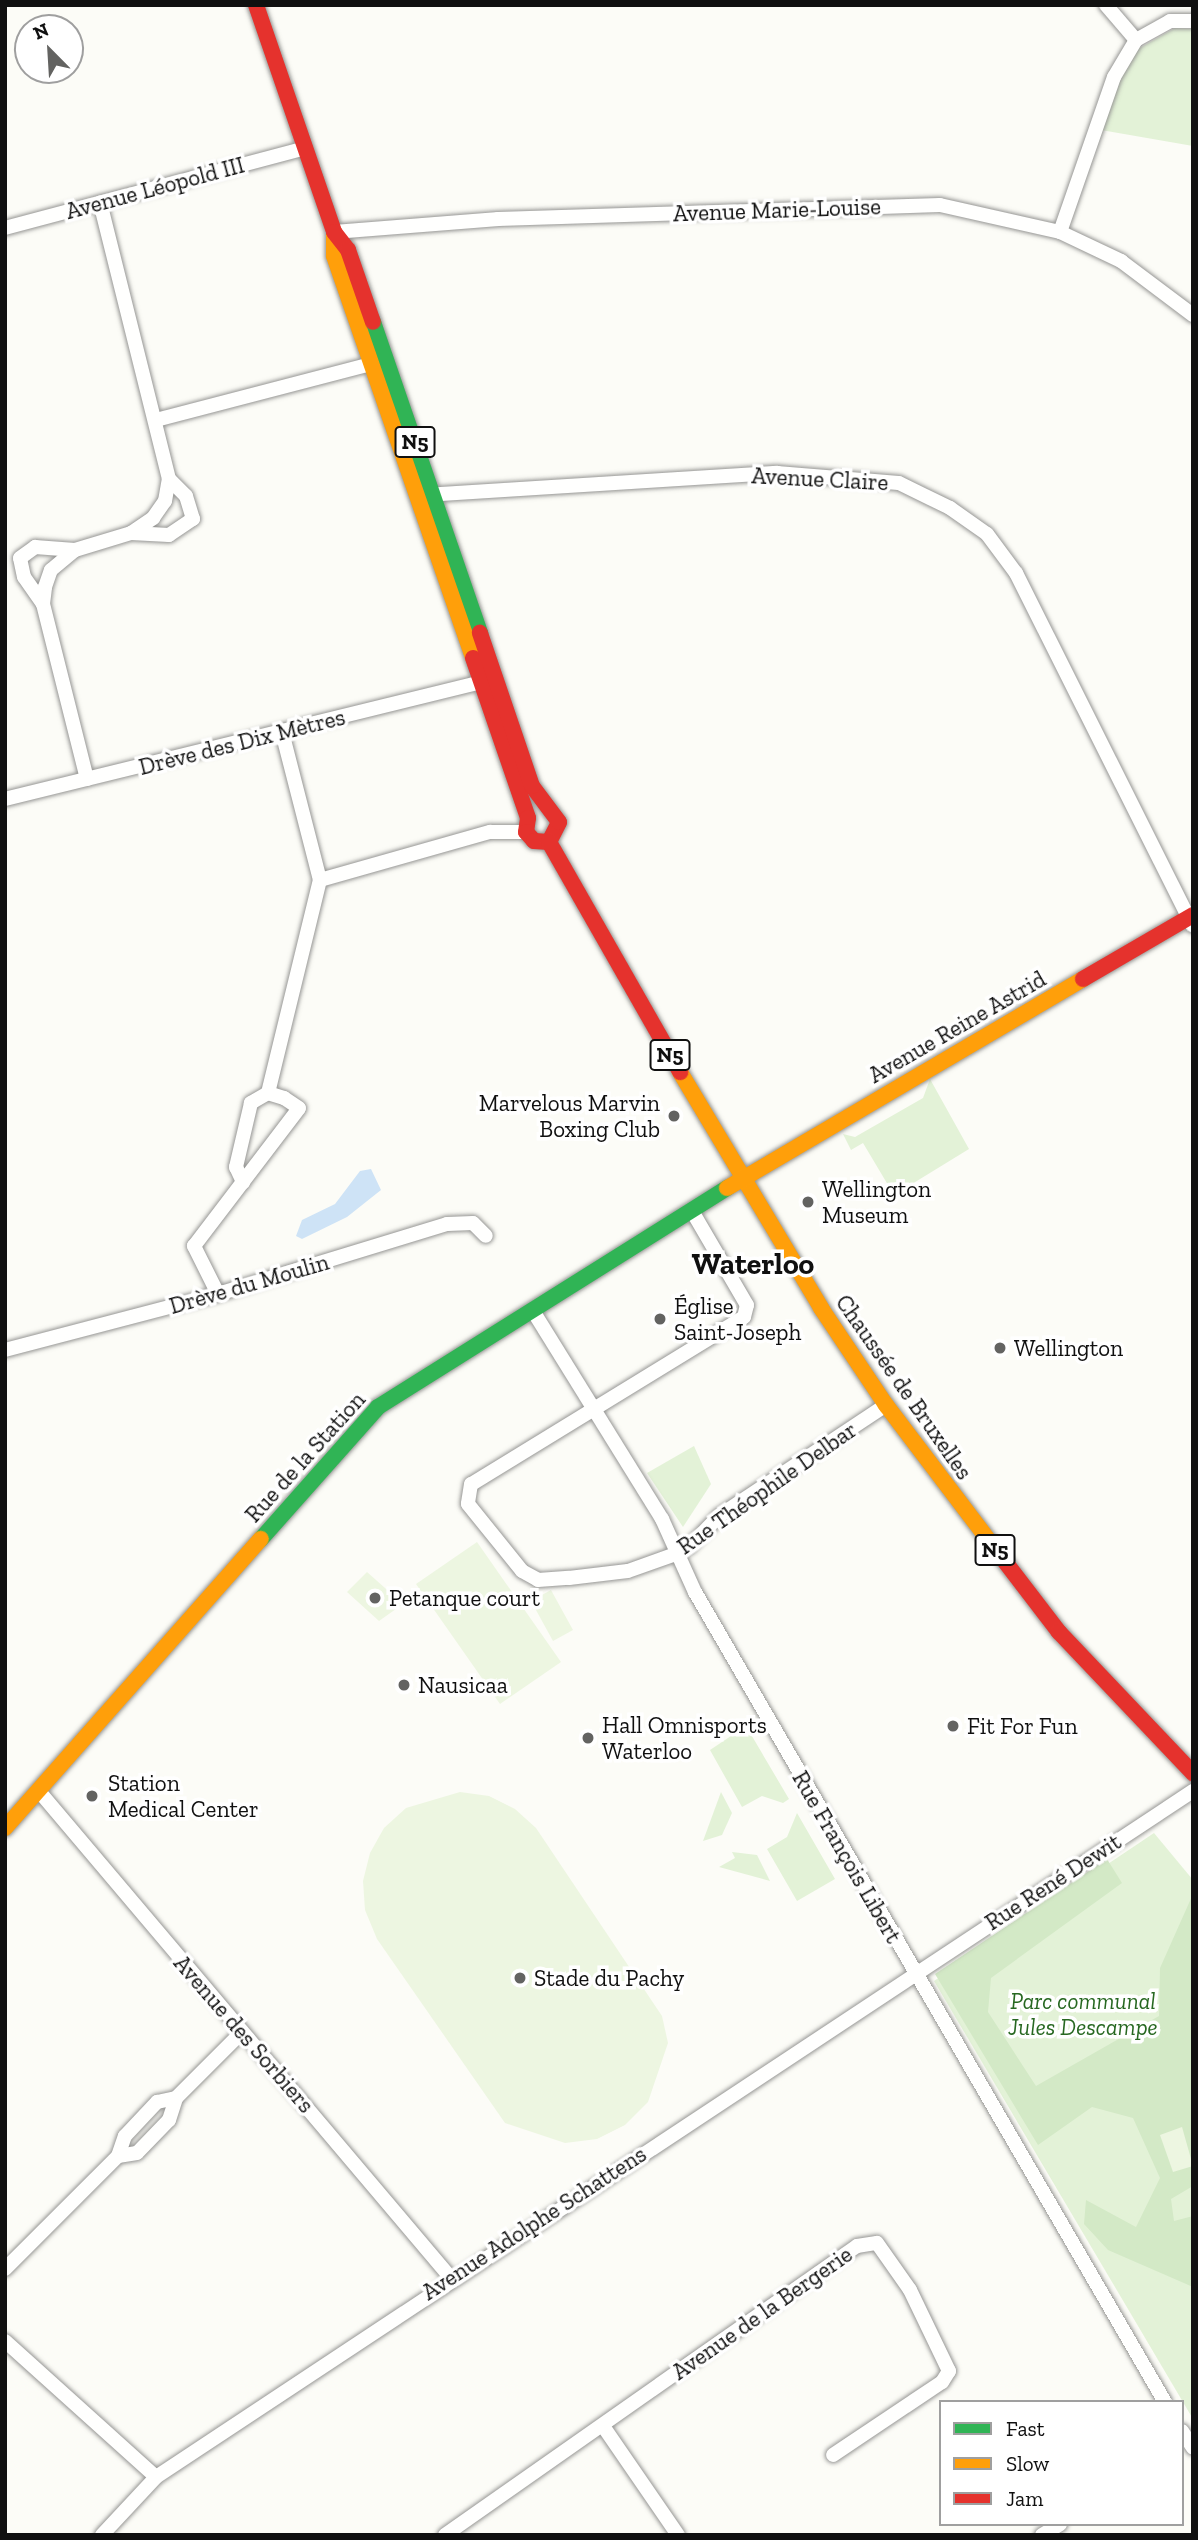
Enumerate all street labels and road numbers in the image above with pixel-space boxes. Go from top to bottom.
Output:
street label: Avenue Léopold III [63,151,247,225]
street label: Avenue Marie-Louise [673,193,881,227]
road number: N5 [394,424,436,460]
street label: Avenue Claire [751,462,889,496]
street label: Drève des Dix Mètres [136,703,348,781]
street label: Avenue Reine Astrid [863,965,1051,1089]
road number: N5 [649,1038,691,1072]
street label: Drève du Moulin [166,1248,332,1320]
street label: Chaussée de Bruxelles [830,1289,978,1485]
street label: Rue de la Station [239,1386,371,1528]
street label: Rue Théophile Delbar [672,1416,862,1560]
road number: N5 [974,1532,1016,1568]
street label: Rue François Libert [786,1766,908,1948]
street label: Rue René Dewit [980,1828,1126,1936]
street label: Avenue des Sorbiers [168,1950,320,2118]
street label: Avenue Adolphe Schattens [416,2140,652,2306]
street label: Avenue de la Bergerie [666,2240,858,2386]

